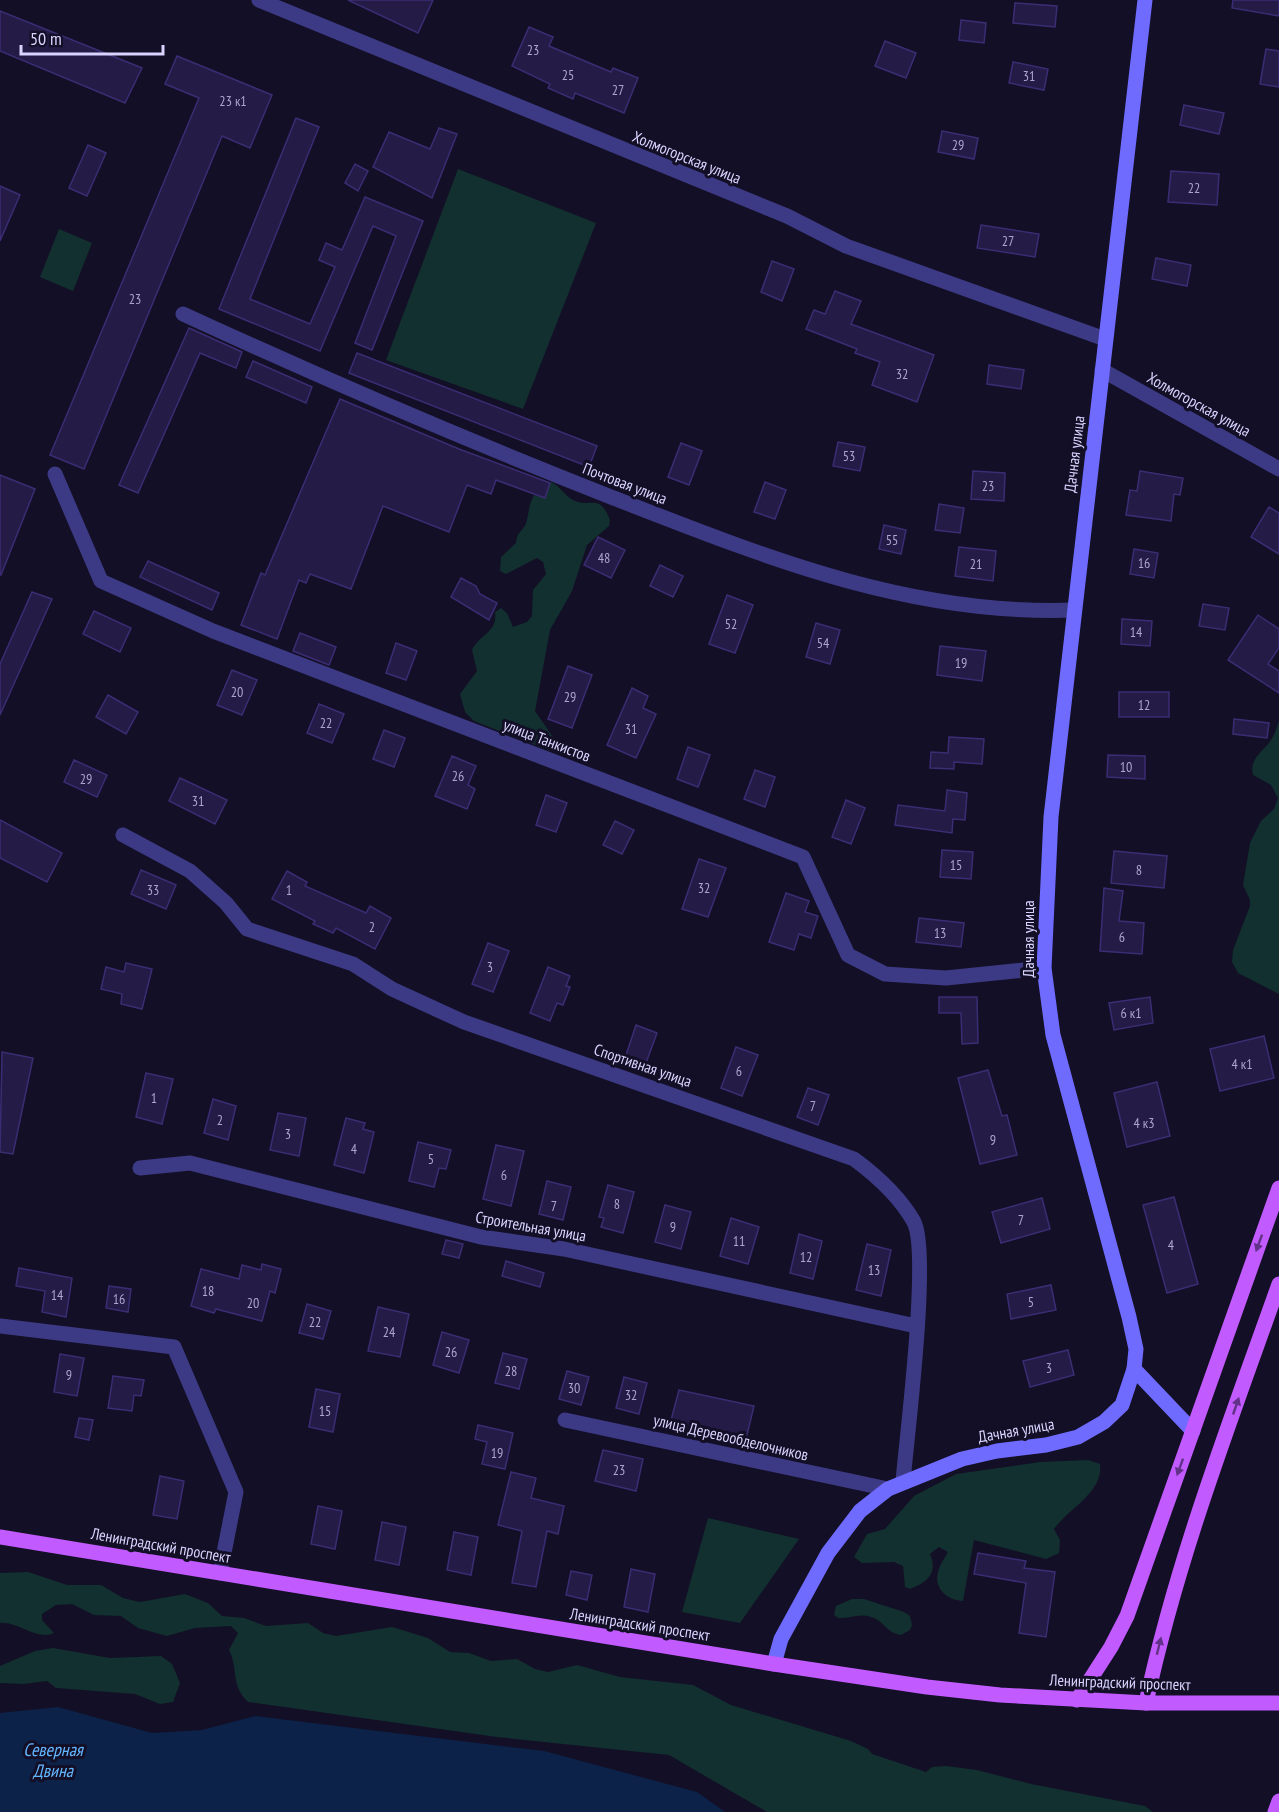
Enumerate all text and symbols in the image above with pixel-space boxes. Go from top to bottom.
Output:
scale bar [21,18,164,56]
text: 50 m [30,27,62,50]
house number: 23 [527,41,539,59]
house number: 25 [562,66,574,84]
house number: 31 [1023,67,1035,85]
house number: 27 [612,81,624,99]
house number: 23 к1 [219,92,247,110]
street label: Холмогорская улица [630,126,744,188]
house number: 29 [952,136,964,154]
house number: 22 [1188,179,1200,197]
house number: 27 [1002,232,1014,250]
house number: 23 [129,290,141,308]
house number: 32 [896,365,908,383]
street label: Холмогорская улица [1144,367,1254,441]
street label: Дачная улица [1059,415,1089,493]
house number: 53 [843,447,855,465]
street label: Почтовая улица [580,458,670,508]
house number: 23 [982,477,994,495]
house number: 55 [886,531,898,549]
house number: 48 [598,549,610,567]
house number: 16 [1138,554,1150,572]
house number: 21 [970,555,982,573]
house number: 52 [725,615,737,633]
house number: 14 [1130,623,1143,641]
house number: 54 [817,634,830,652]
house number: 19 [955,654,967,672]
house number: 20 [231,683,243,701]
house number: 29 [564,688,576,706]
house number: 12 [1138,696,1150,714]
house number: 22 [320,714,332,732]
street label: улица Танкистов [501,714,593,766]
house number: 31 [625,720,637,738]
house number: 10 [1120,758,1132,776]
house number: 26 [452,767,464,785]
house number: 29 [80,770,92,788]
house number: 31 [192,792,204,810]
house number: 15 [950,856,962,874]
house number: 8 [1136,861,1142,879]
house number: 32 [698,879,710,897]
house number: 33 [147,881,159,899]
house number: 1 [286,881,292,899]
street label: Дачная улица [1018,900,1038,978]
house number: 2 [369,918,375,936]
house number: 13 [934,924,946,942]
house number: 6 [1119,928,1125,946]
house number: 3 [487,958,493,976]
house number: 6 к1 [1121,1004,1142,1022]
street label: Спортивная улица [591,1039,695,1091]
house number: 4 к1 [1232,1055,1253,1073]
house number: 6 [736,1062,742,1080]
house number: 1 [151,1089,157,1107]
house number: 7 [810,1097,816,1115]
house number: 2 [217,1111,223,1129]
house number: 4 к3 [1134,1114,1155,1132]
house number: 3 [285,1125,291,1143]
house number: 9 [990,1131,996,1149]
house number: 4 [351,1140,358,1158]
house number: 5 [428,1150,434,1168]
house number: 6 [501,1166,507,1184]
house number: 8 [614,1195,620,1213]
house number: 7 [551,1197,557,1215]
street label: Строительная улица [474,1206,588,1246]
house number: 7 [1018,1211,1024,1229]
house number: 9 [670,1218,676,1236]
house number: 11 [733,1232,745,1250]
one-way arrow [1254,1235,1264,1253]
house number: 4 [1168,1236,1175,1254]
house number: 12 [800,1248,812,1266]
house number: 13 [868,1261,880,1279]
house number: 18 [202,1282,214,1300]
house number: 14 [51,1286,64,1304]
house number: 16 [113,1290,125,1308]
house number: 5 [1028,1293,1034,1311]
house number: 20 [247,1294,259,1312]
house number: 22 [309,1313,321,1331]
house number: 24 [383,1323,396,1341]
house number: 26 [445,1343,457,1361]
house number: 3 [1046,1359,1052,1377]
house number: 28 [505,1362,517,1380]
house number: 9 [66,1366,72,1384]
house number: 30 [568,1379,580,1397]
house number: 32 [625,1386,637,1404]
one-way arrow [1231,1397,1241,1415]
house number: 15 [319,1402,331,1420]
street label: улица Деревообделочников [652,1409,810,1465]
street label: Дачная улица [976,1413,1056,1447]
house number: 19 [491,1444,503,1462]
one-way arrow [1174,1458,1184,1476]
house number: 23 [613,1461,625,1479]
street label: Ленинградский проспект [89,1523,233,1567]
street label: Ленинградский проспект [568,1603,712,1645]
one-way arrow [1155,1637,1164,1655]
street label: Ленинградский проспект [1048,1670,1192,1694]
water label: Северная Двина [23,1738,85,1782]

